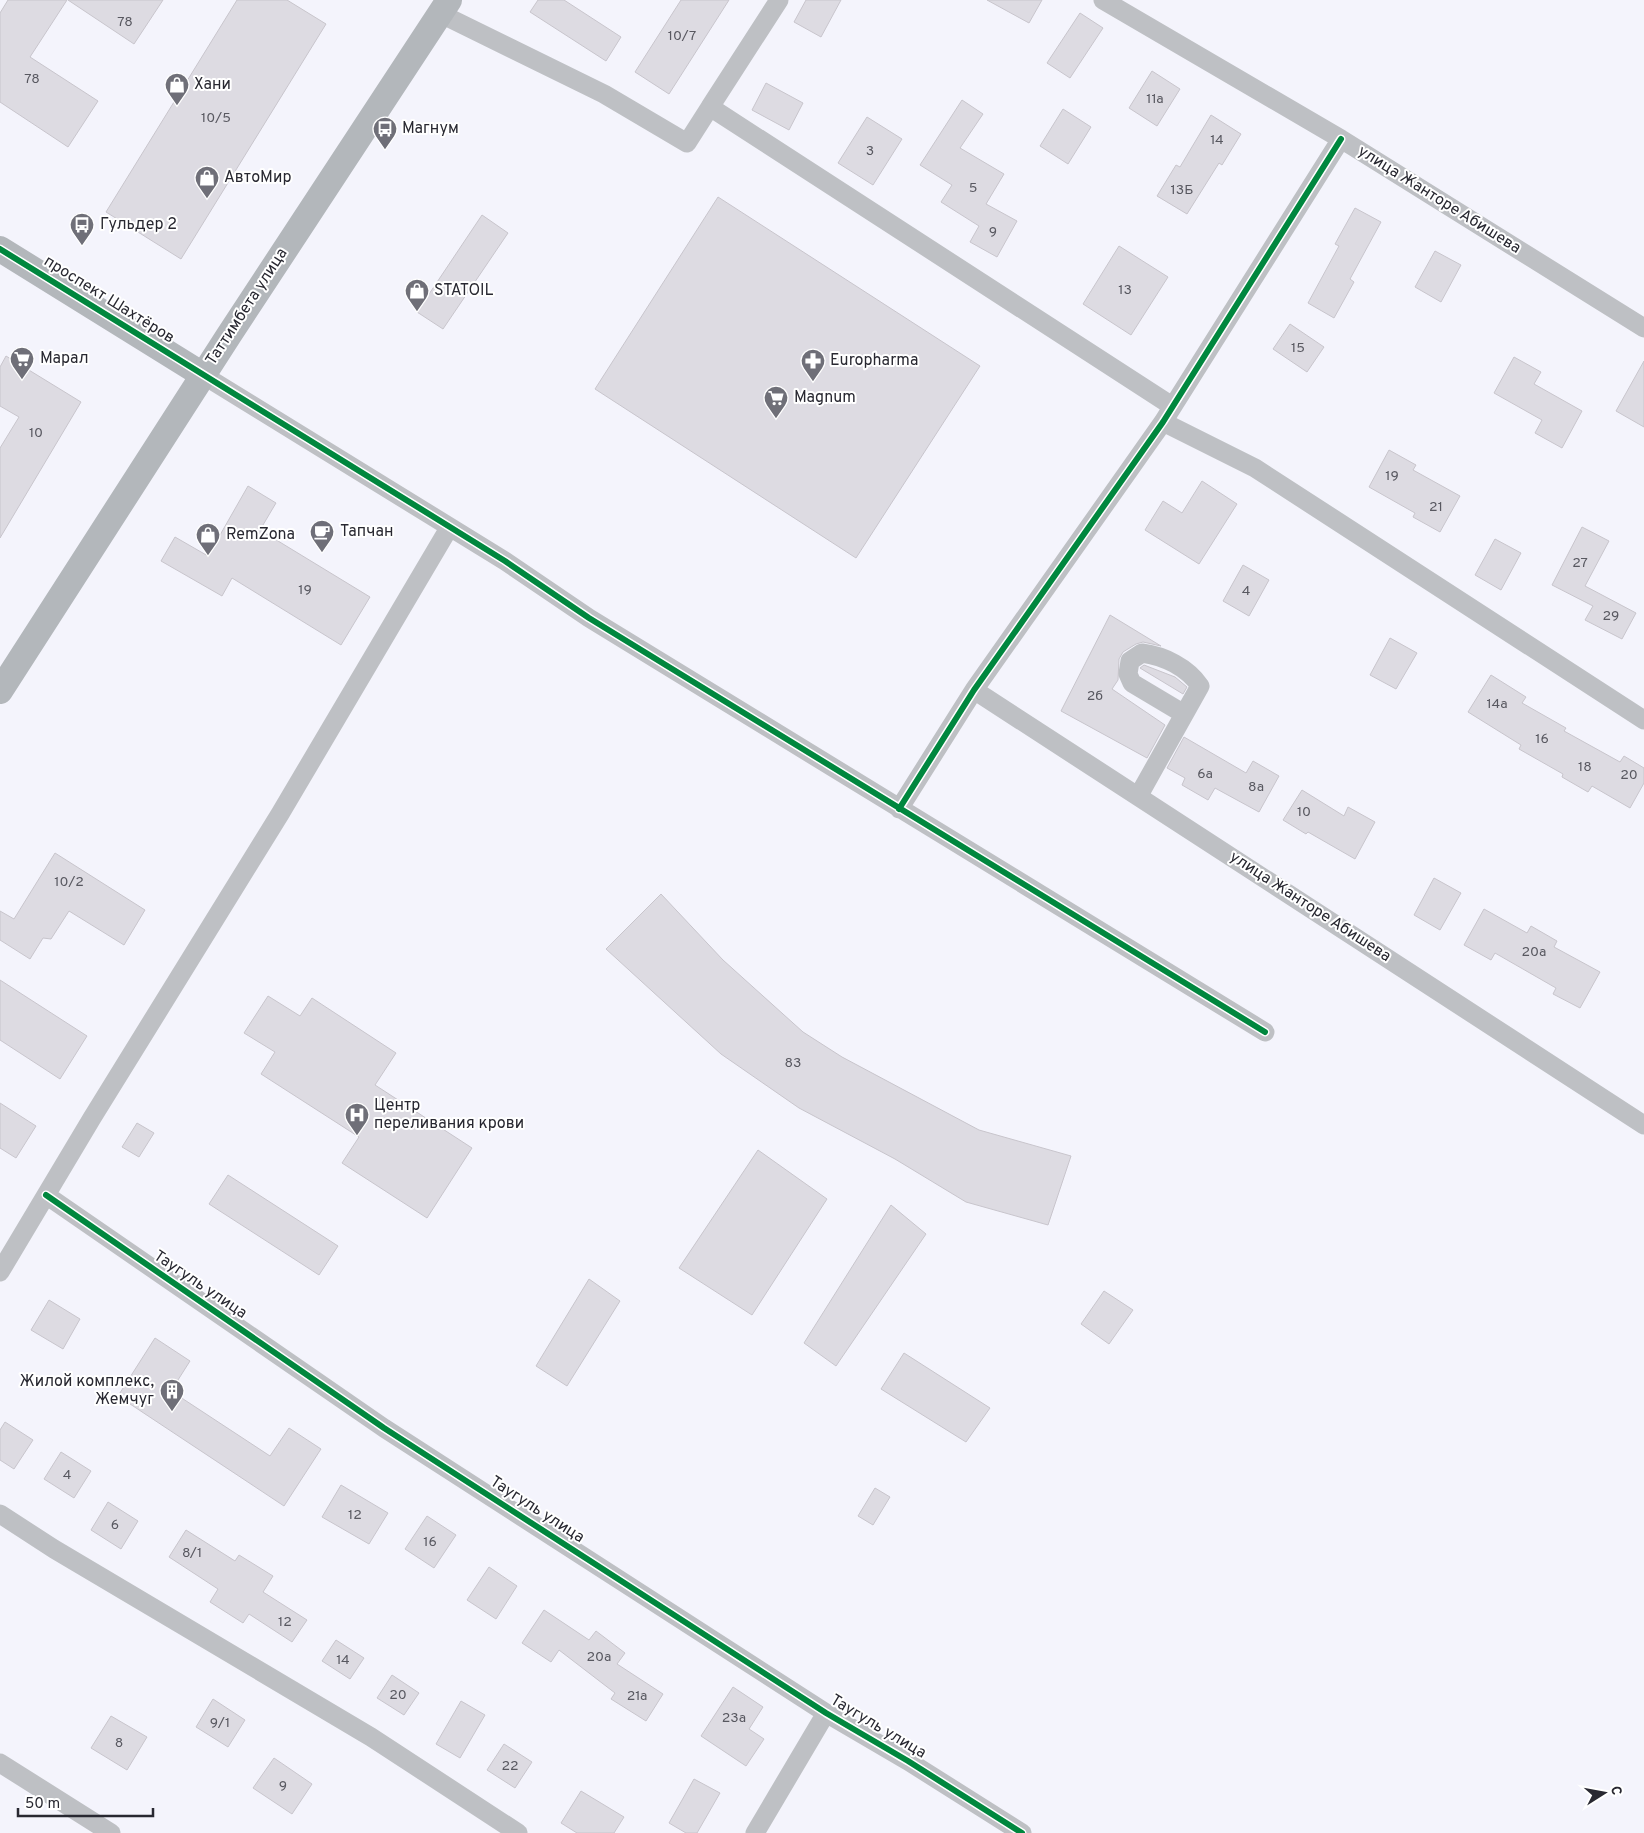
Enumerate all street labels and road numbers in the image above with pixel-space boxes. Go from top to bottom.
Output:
street label: улица Жанторе Абишева [1354,142,1524,258]
street label: Таттимбета улица [202,245,292,369]
street label: проспект Шахтёров [40,252,178,348]
street label: улица Жанторе Абишева [1225,847,1395,967]
street label: Таугуль улица [149,1246,251,1324]
street label: Таугуль улица [486,1472,588,1548]
street label: Таугуль улица [826,1690,930,1764]

